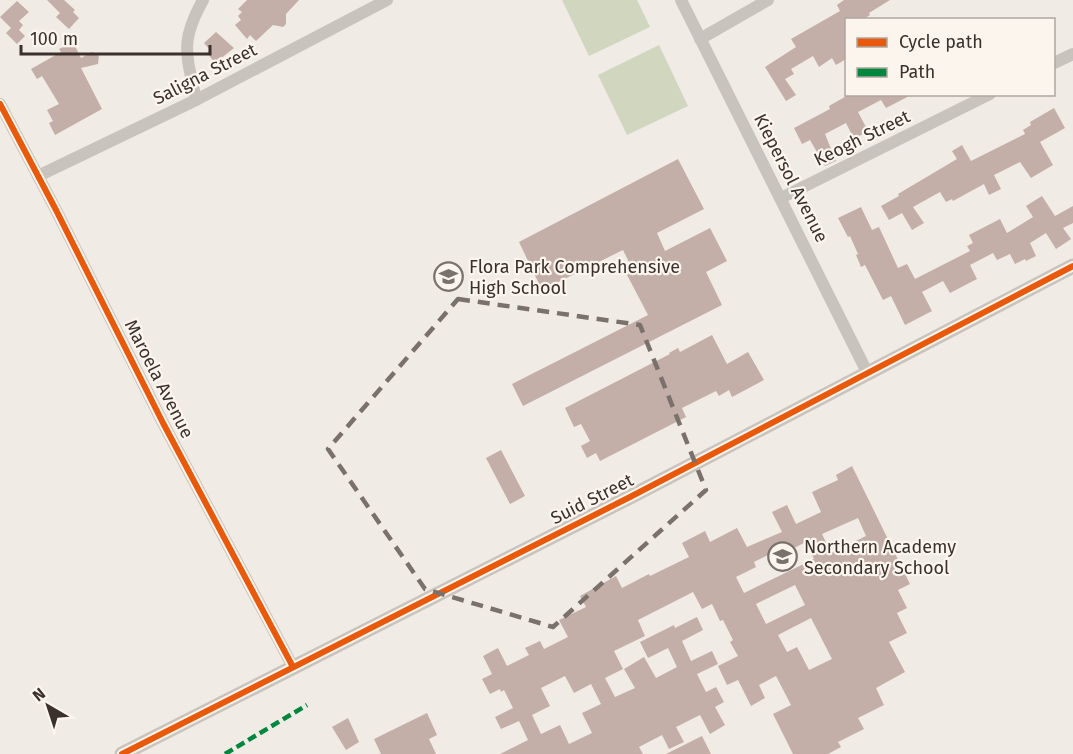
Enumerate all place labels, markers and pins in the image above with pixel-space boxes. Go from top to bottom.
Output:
place label: Flora Park Comprehensive High School [469,256,680,299]
school or university icon: Flora Park Comprehensive High School [432,261,464,293]
place label: Northern Academy Secondary School [804,536,956,579]
school or university icon: Northern Academy Secondary School [767,541,799,573]

